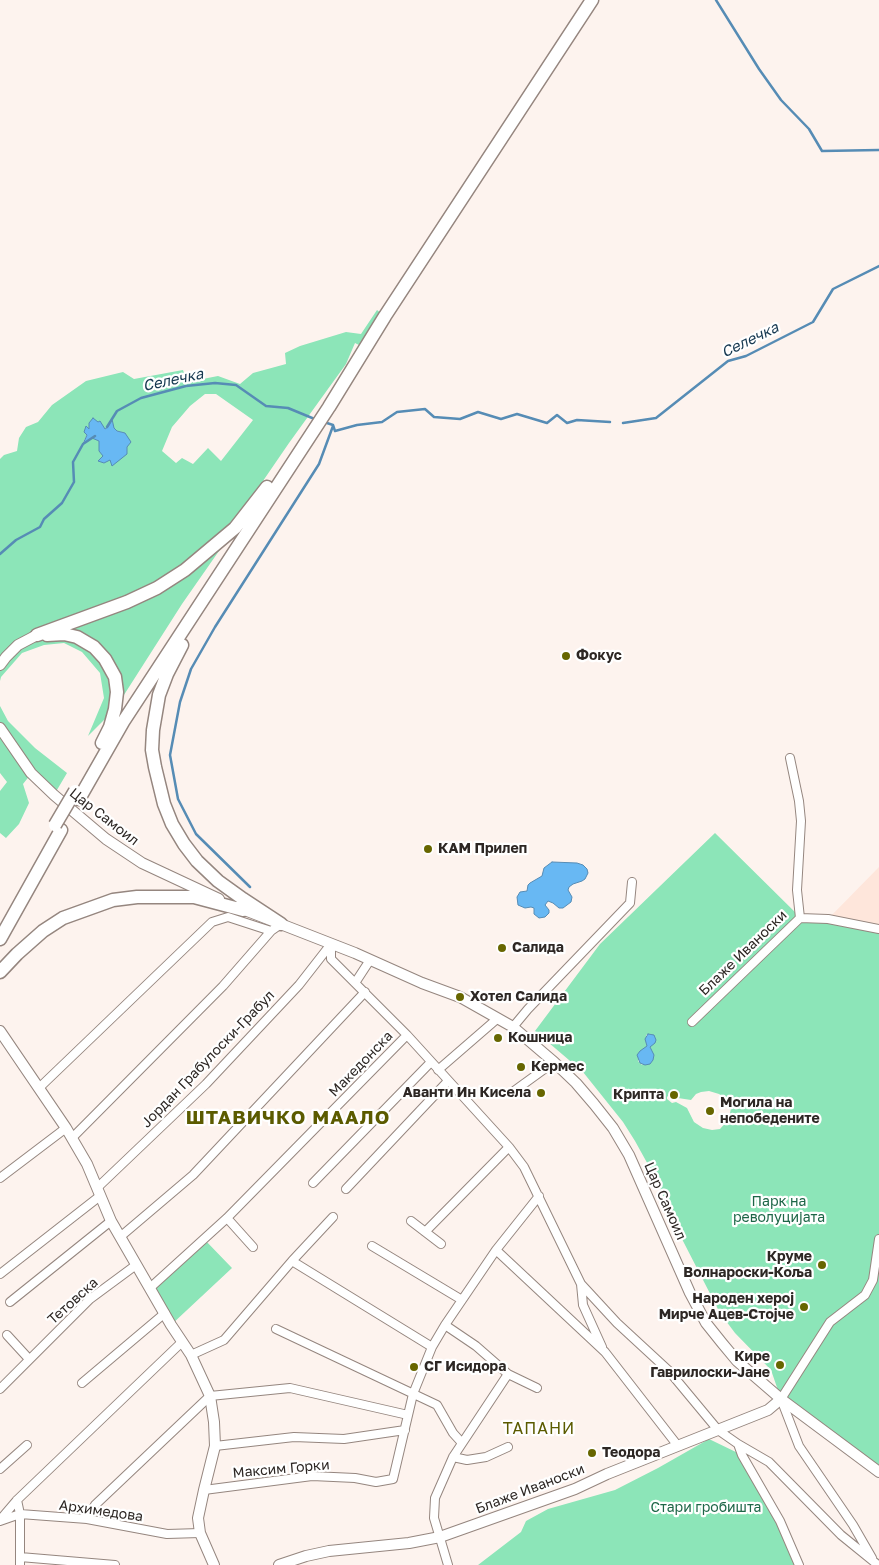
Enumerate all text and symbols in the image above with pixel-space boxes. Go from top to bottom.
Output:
water label: Селечка [718,318,782,362]
water label: Селечка [141,365,205,395]
place label: Фокус [576,648,622,664]
marker: Фокус [560,650,572,662]
street label: Цар Самоил [66,785,142,849]
place label: КАМ Прилеп [438,841,527,857]
marker: КАМ Прилеп [422,843,434,855]
street label: Блаже Иваноски [696,907,790,999]
place label: Салида [512,940,564,956]
marker: Салида [496,942,508,954]
street label: Јордан Грабулоски-Грабул [138,987,278,1131]
place label: Хотел Салида [470,989,567,1005]
marker: Хотел Салида [454,991,466,1003]
street label: Македонска [326,1028,396,1100]
place label: Кошница [508,1030,572,1046]
marker: Кошница [492,1032,504,1044]
place label: Кермес [531,1059,584,1075]
marker: Кермес [515,1061,527,1073]
place label: Аванти Ин Кисела [403,1085,531,1101]
marker: Аванти Ин Кисела [535,1087,547,1099]
place label: Крипта [613,1087,664,1103]
marker: Крипта [668,1089,680,1101]
place label: Могила на непобедените [720,1095,820,1128]
marker: Могила на непобедените [704,1105,716,1117]
district label: ШТАВИЧКО МААЛО [184,1107,392,1129]
street label: Цар Самоил [640,1160,690,1242]
park label: Парк на револуцијата [733,1194,825,1226]
place label: Круме Волнароски-Коља [683,1249,812,1282]
marker: Круме Волнароски-Коља [816,1259,828,1271]
street label: Тетовска [44,1274,102,1328]
place label: Народен херој Мирче Ацев-Стојче [659,1291,794,1324]
marker: Народен херој Мирче Ацев-Стојче [798,1301,810,1313]
place label: Кире Гаврилоски-Јане [650,1349,770,1381]
place label: СГ Исидора [424,1359,506,1375]
marker: Кире Гаврилоски-Јане [774,1359,786,1371]
marker: СГ Исидора [408,1361,420,1373]
district label: ТАПАНИ [502,1419,576,1439]
place label: Теодора [602,1445,660,1461]
marker: Теодора [586,1447,598,1459]
street label: Максим Горки [232,1456,330,1482]
street label: Блаже Иваноски [473,1460,587,1518]
street label: Архимедова [58,1497,144,1525]
park label: Стари гробишта [651,1500,761,1516]

